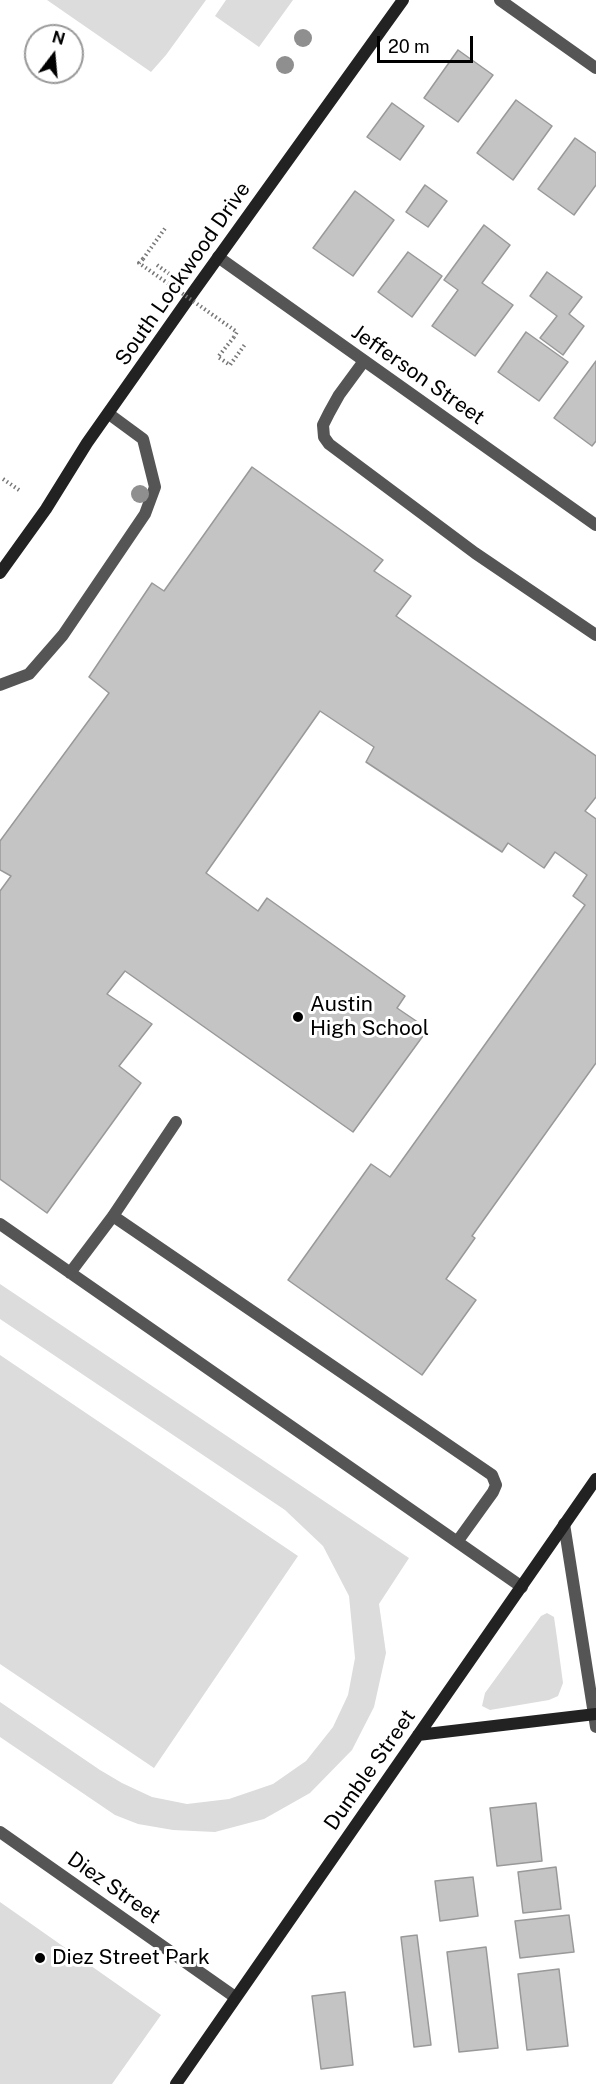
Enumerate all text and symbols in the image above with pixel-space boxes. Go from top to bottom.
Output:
north arrow [24,24,84,84]
scale bar [380,24,476,62]
text: N [50,27,67,49]
text: 20 m [388,36,430,57]
street label: South Lockwood Drive [110,177,256,371]
street label: Jefferson Street [347,320,489,430]
place label: Austin High School [310,992,429,1042]
marker: Austin High School [291,1010,305,1024]
street label: Dumble Street [319,1705,421,1835]
street label: Diez Street [63,1847,165,1929]
place label: Diez Street Park [52,1945,210,1971]
marker: Diez Street Park [33,1951,47,1965]

